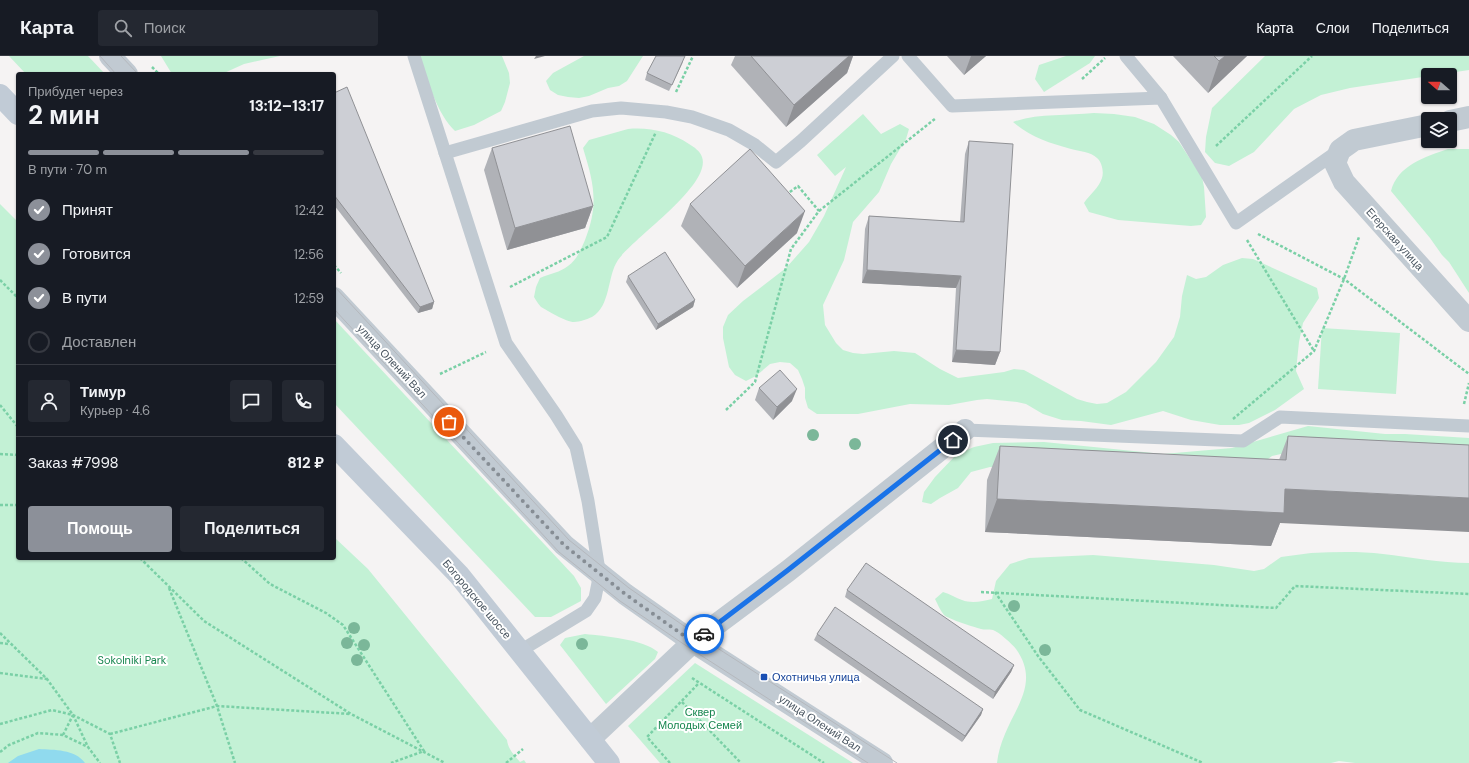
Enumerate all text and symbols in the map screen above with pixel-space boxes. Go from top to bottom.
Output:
search box [98,10,378,46]
text: Карта [20,15,74,40]
icon: search [112,17,134,39]
text: Поиск [144,18,185,38]
text: Карта [1256,19,1294,37]
text: Слои [1316,19,1350,37]
text: Поделиться [1372,19,1449,37]
north arrow [1421,68,1457,104]
map controls [1421,68,1457,148]
text: Прибудет через [28,83,123,100]
text: 13:12–13:17 [249,96,324,116]
text: 2 мин [28,98,100,132]
button: layers [1421,112,1457,148]
text: В пути · 70 m [28,161,107,178]
icon: check [28,199,50,221]
text: Принят [62,200,113,220]
text: 12:42 [294,202,324,219]
street label: Егерская улица [1363,205,1427,274]
icon: check [28,243,50,265]
text: Готовится [62,244,131,264]
text: 12:56 [294,246,324,263]
icon: check [28,287,50,309]
text: В пути [62,288,107,308]
text: 12:59 [294,290,324,307]
street label: улица Олений Вал [354,321,430,401]
text: Доставлен [62,332,136,352]
button: person [28,380,70,422]
button: chat [230,380,272,422]
button: phone [282,380,324,422]
text: Тимур [80,382,126,402]
text: Курьер · 4.6 [80,402,150,419]
pin [432,405,466,439]
icon: bag [438,411,460,433]
pin [936,423,970,457]
icon: home [942,429,964,451]
text: Заказ #7998 [28,453,119,473]
text: 812 ₽ [287,453,324,473]
button: Помощь [28,506,172,552]
button: Поделиться [180,506,324,552]
street label: Богородское шоссе [440,556,514,642]
courier [684,614,724,654]
icon: car [693,623,715,645]
park label: Sokolniki Park [98,653,167,667]
place label: Охотничья улица [772,670,860,684]
marker: Охотничья улица [759,672,769,682]
street label: улица Олений Вал [776,691,864,755]
park label: Сквер Молодых Семей [658,705,742,732]

